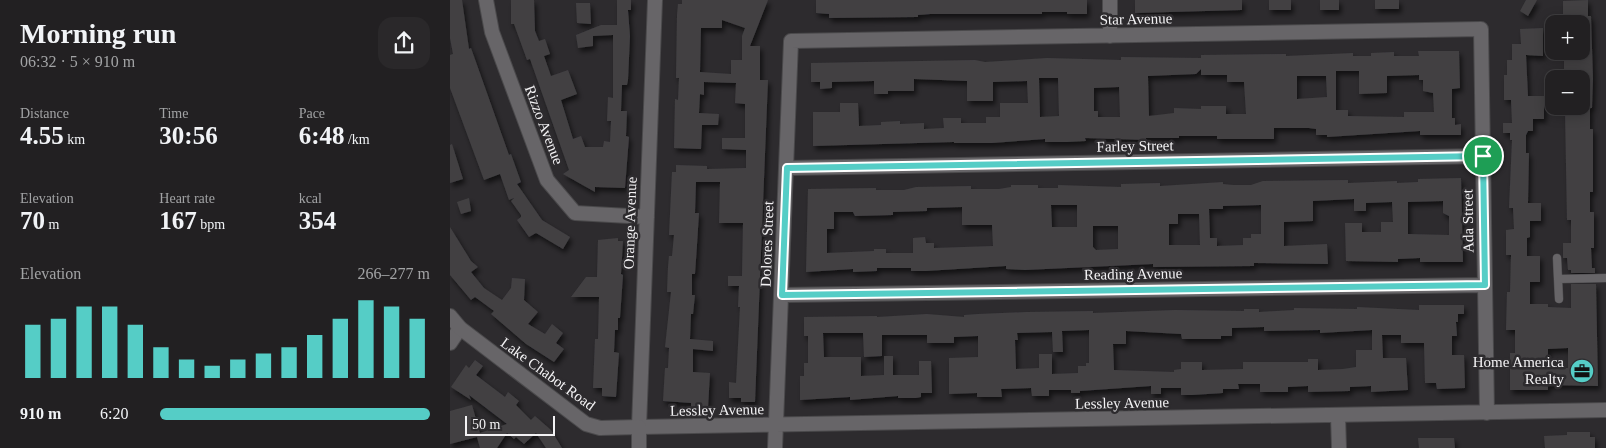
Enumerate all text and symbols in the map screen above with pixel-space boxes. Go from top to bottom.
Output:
street label: Star Avenue [1100,10,1173,28]
map controls [1545,15,1590,115]
button: + [1545,15,1590,60]
button: share [378,17,430,69]
text: Morning run [20,18,176,49]
text: 06:32 · 5 × 910 m [20,53,135,70]
button: − [1545,70,1590,115]
street label: Rizzo Avenue [522,83,567,167]
text: Distance [20,106,69,121]
text: Time [159,106,188,121]
text: Pace [299,106,325,121]
text: 4.55 [20,122,64,149]
text: 30:56 [159,122,218,149]
text: 6:48 [299,122,344,149]
text: km [64,132,85,147]
text: /km [344,132,370,147]
pin [1462,135,1504,177]
street label: Farley Street [1096,137,1174,155]
icon: arrive [1469,142,1497,170]
street label: Orange Avenue [620,176,640,270]
street label: Ada Street [1459,188,1477,253]
text: Elevation [20,191,74,206]
text: Heart rate [159,191,215,206]
text: kcal [299,191,322,206]
street label: Dolores Street [758,200,777,287]
text: 70 [20,207,45,234]
text: 167 [159,207,197,234]
text: 354 [299,207,336,234]
text: m [45,217,59,232]
text: bpm [197,217,225,232]
text: Elevation [20,265,81,282]
text: 266–277 m [358,265,430,282]
street label: Reading Avenue [1084,265,1183,283]
street label: Lake Chabot Road [498,334,599,414]
place label: Home America Realty [1473,354,1564,387]
office icon: Home America Realty [1569,358,1595,384]
street label: Lessley Avenue [1075,394,1170,412]
street label: Lessley Avenue [670,401,765,419]
text: 910 m [20,405,61,422]
text: 6:20 [100,405,128,422]
scale bar [465,413,555,436]
text: 50 m [472,417,500,432]

